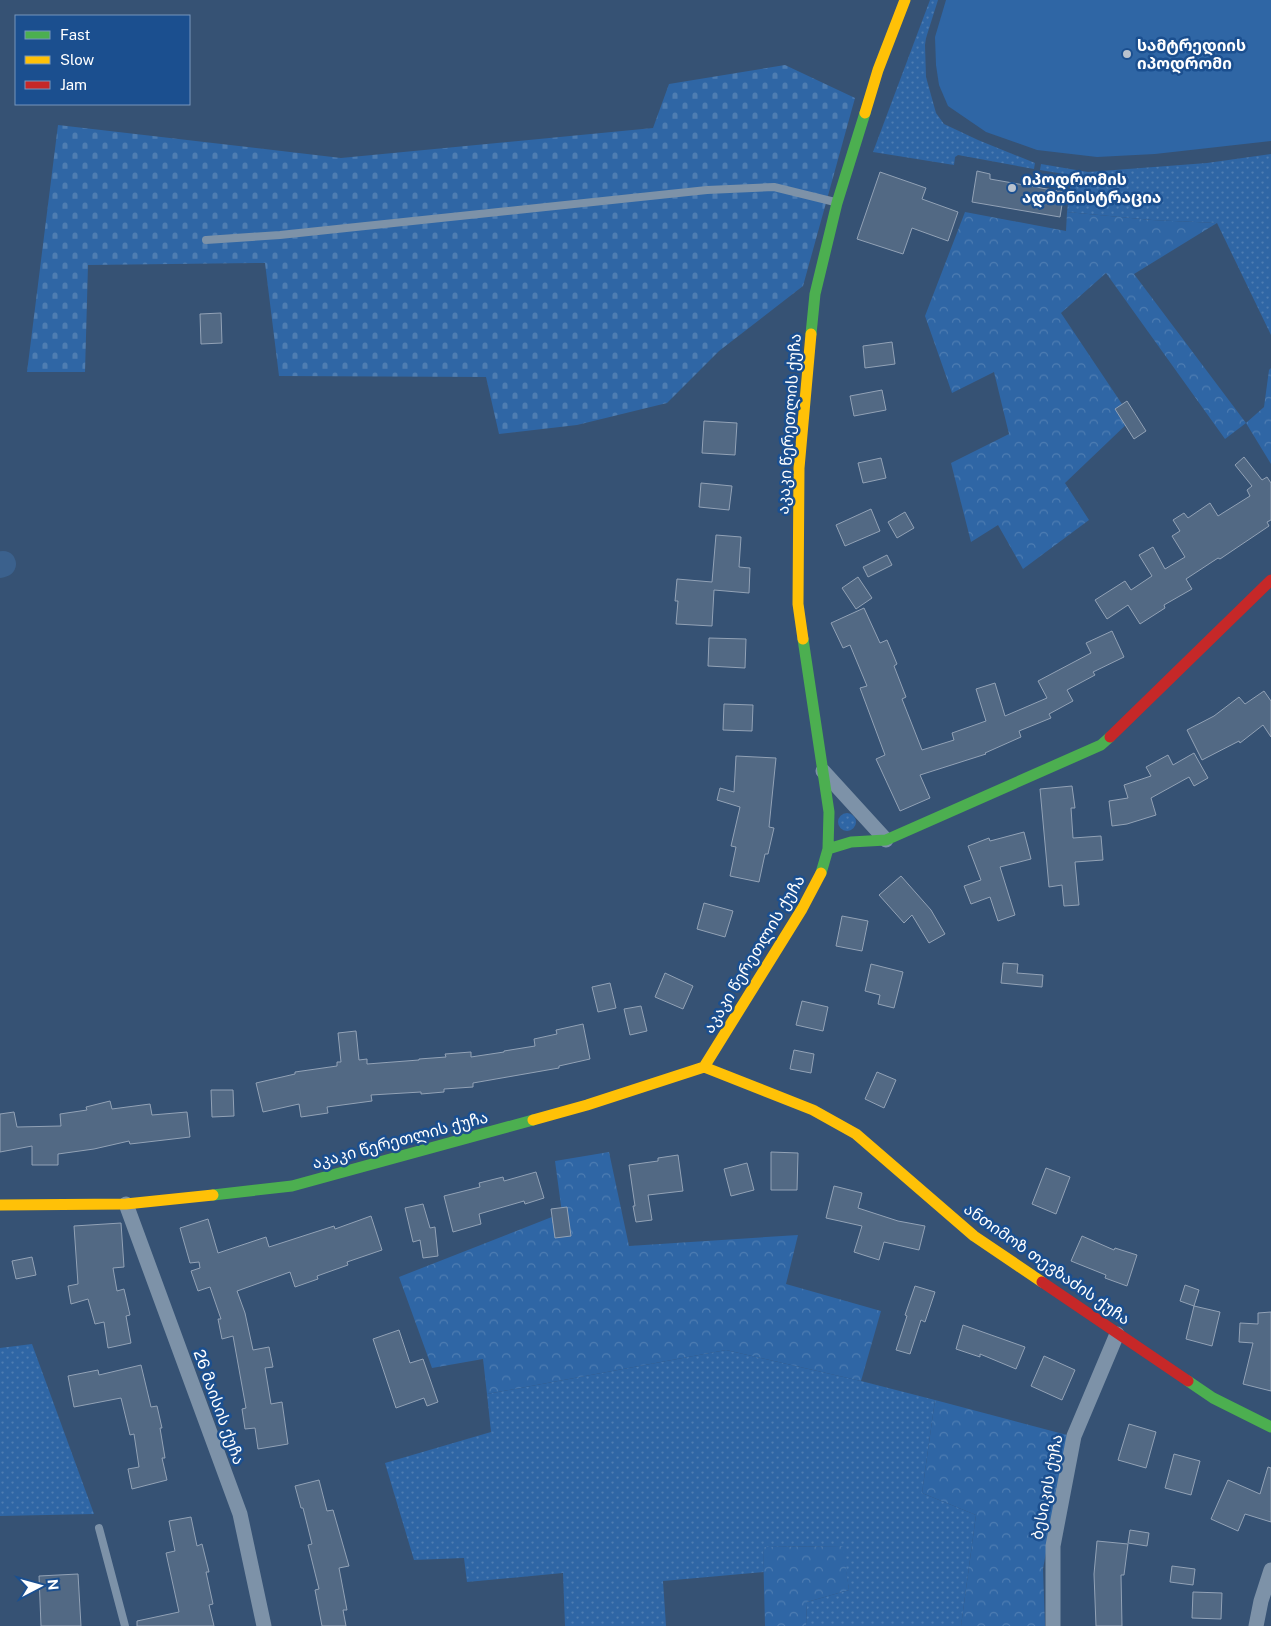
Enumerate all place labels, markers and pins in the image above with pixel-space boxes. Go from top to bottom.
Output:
place label: სამტრედიის იპოდრომი [1137,36,1246,74]
marker: სამტრედიის იპოდრომი [1121,48,1133,60]
place label: იპოდრომის ადმინისტრაცია [1022,170,1161,208]
marker: იპოდრომის ადმინისტრაცია [1006,182,1018,194]

